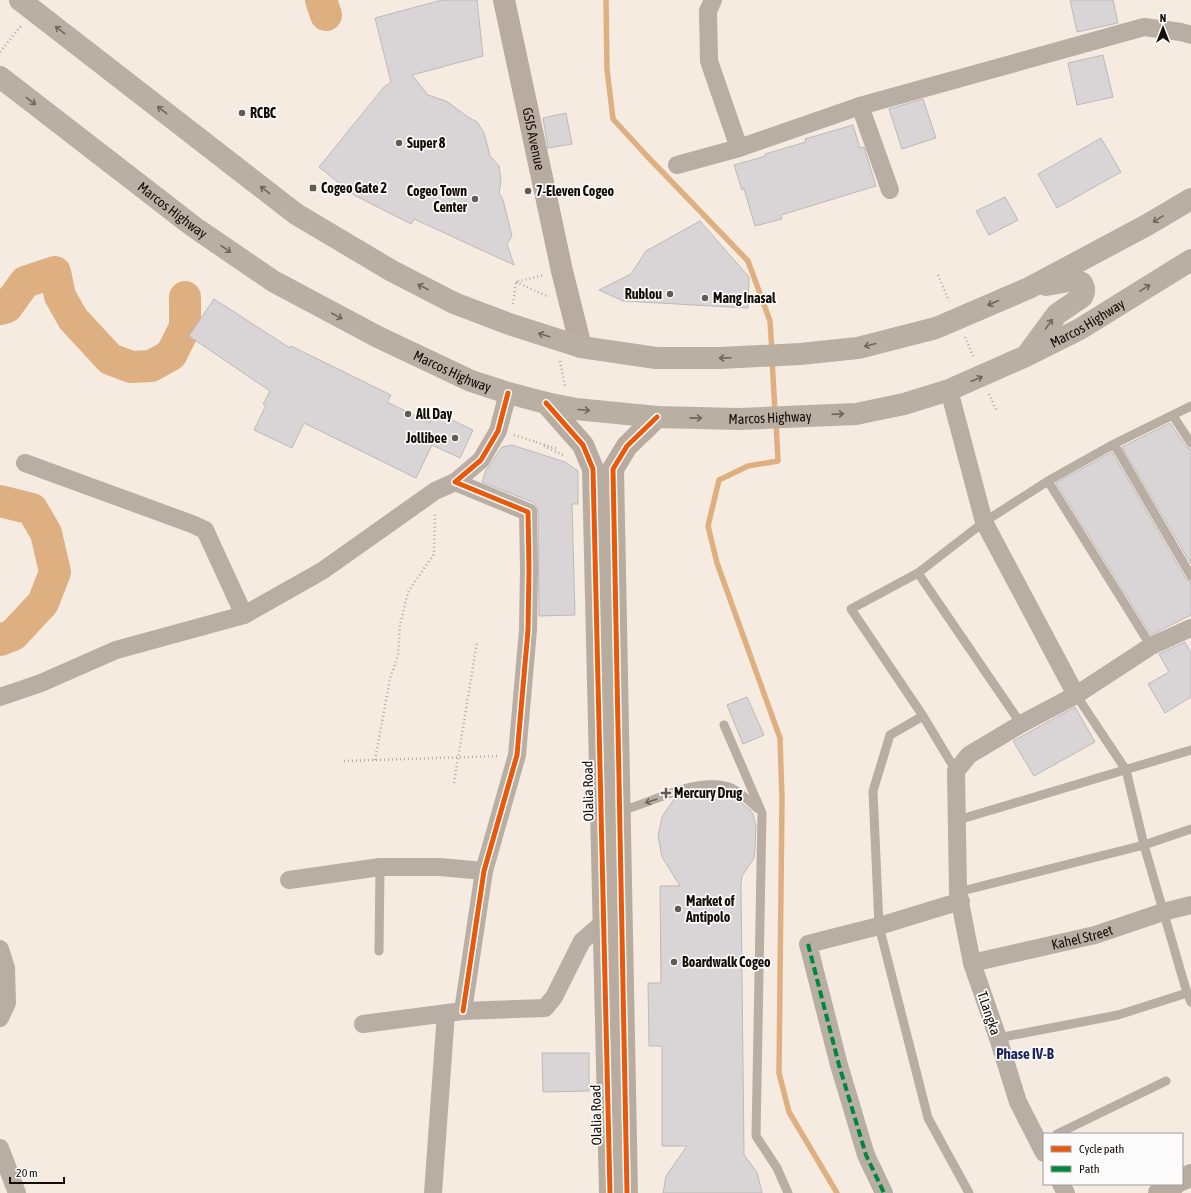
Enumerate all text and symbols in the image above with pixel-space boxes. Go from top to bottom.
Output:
north arrow [1143,8,1183,48]
text: N [1160,12,1166,24]
one-way arrow [54,26,65,34]
one-way arrow [25,96,36,105]
place label: RCBC [250,105,277,121]
one-way arrow [157,106,168,114]
street label: GSIS Avenue [519,106,548,172]
marker: RCBC [237,108,247,118]
place label: Super 8 [407,135,446,151]
marker: Super 8 [394,138,404,148]
street label: Marcos Highway [135,179,211,242]
place label: Cogeo Gate 2 [321,180,387,196]
marker: Cogeo Gate 2 [308,183,318,193]
place label: Cogeo Town Center [407,183,468,215]
place label: 7-Eleven Cogeo [536,183,614,199]
one-way arrow [259,186,270,194]
marker: 7-Eleven Cogeo [523,186,533,196]
marker: Cogeo Town Center [470,194,480,204]
one-way arrow [1153,215,1164,223]
one-way arrow [220,245,231,253]
one-way arrow [418,283,430,291]
one-way arrow [1139,284,1151,292]
place label: Rublou [625,286,662,302]
marker: Rublou [665,289,675,299]
place label: Mang Inasal [713,290,776,306]
marker: Mang Inasal [700,293,710,303]
street label: Marcos Highway [1047,295,1128,351]
one-way arrow [987,300,999,307]
one-way arrow [331,312,343,320]
one-way arrow [1045,319,1053,330]
one-way arrow [538,331,551,338]
one-way arrow [864,342,877,349]
street label: Marcos Highway [411,347,494,395]
one-way arrow [719,354,732,362]
one-way arrow [970,374,982,382]
place label: All Day [415,406,453,422]
one-way arrow [577,406,590,414]
street label: Marcos Highway [728,408,812,427]
marker: All Day [403,409,413,419]
one-way arrow [831,411,844,418]
one-way arrow [689,414,702,422]
place label: Jollibee [405,430,447,446]
marker: Jollibee [450,433,460,443]
street label: Olalia Road [579,761,597,821]
place label: Mercury Drug [674,785,743,801]
marker: Mercury Drug [661,788,671,798]
one-way arrow [645,798,658,805]
place label: Market of Antipolo [685,893,735,925]
marker: Market of Antipolo [673,904,683,914]
street label: Kahel Street [1050,922,1115,953]
place label: Boardwalk Cogeo [682,954,771,970]
marker: Boardwalk Cogeo [669,957,679,967]
street label: T.Langka [974,989,1004,1037]
district label: Phase IV-B [996,1045,1055,1062]
street label: Olalia Road [587,1085,605,1145]
legend [1043,1133,1183,1185]
text: Cycle path [1079,1142,1124,1156]
scale bar [10,1159,64,1185]
text: Path [1079,1162,1100,1176]
text: 20 m [16,1166,38,1180]

